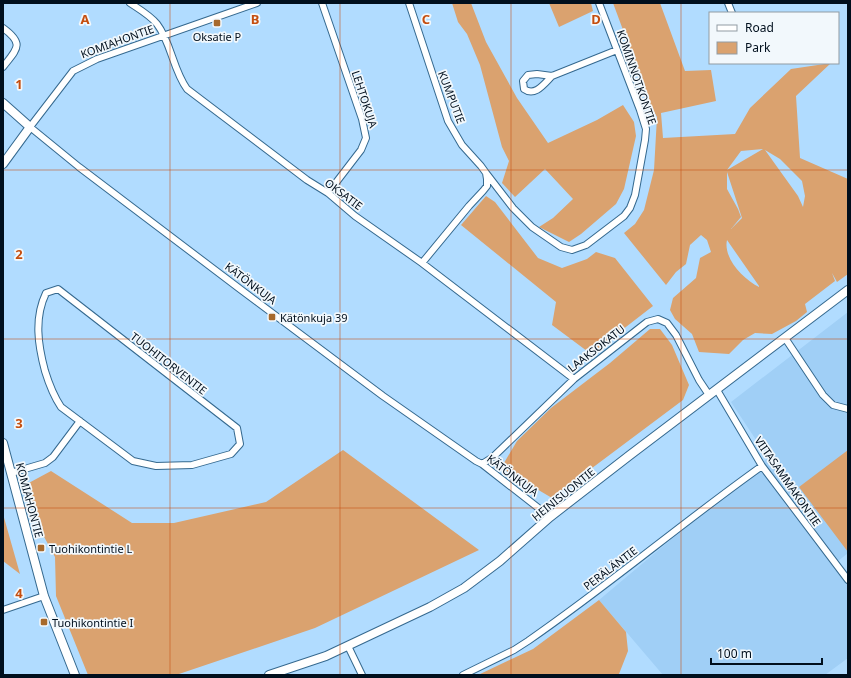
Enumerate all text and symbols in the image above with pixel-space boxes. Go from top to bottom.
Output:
text: A [81,10,90,28]
text: B [251,10,259,28]
text: C [422,10,430,28]
text: D [591,10,601,28]
legend [709,12,839,64]
marker: Oksatie P [212,18,222,28]
text: Road [745,19,774,36]
street label: KOMIAHONTIE [78,21,156,61]
street label: KOMINNOTKONTIE [614,28,660,126]
place label: Oksatie P [193,29,242,44]
text: Park [745,39,771,56]
street label: LEHTOKUJA [349,68,382,130]
street label: KUMPUTIE [435,68,469,126]
text: 1 [15,75,23,93]
street label: OKSATIE [322,175,366,213]
text: 2 [15,245,23,263]
street label: KÄTÖNKUJA [222,259,281,308]
place label: Kätönkuja 39 [280,310,348,325]
marker: Kätönkuja 39 [267,312,277,322]
street label: LAAKSOKATU [564,321,628,375]
street label: TUOHITORVENTIE [128,328,210,398]
text: 3 [15,414,23,432]
street label: VIITASAMMAKONTIE [751,433,825,529]
street label: KÄTÖNKUJA [484,451,543,500]
street label: KOMIAHONTIE [13,461,47,539]
street label: HEINISUONTIE [528,464,598,524]
place label: Tuohikontintie L [49,541,132,556]
marker: Tuohikontintie L [36,543,46,553]
street label: PERÄLÄNTIE [580,543,640,593]
text: 4 [15,584,23,602]
place label: Tuohikontintie I [52,615,133,630]
marker: Tuohikontintie I [39,617,49,627]
scale bar [711,640,822,666]
text: 100 m [717,645,752,662]

